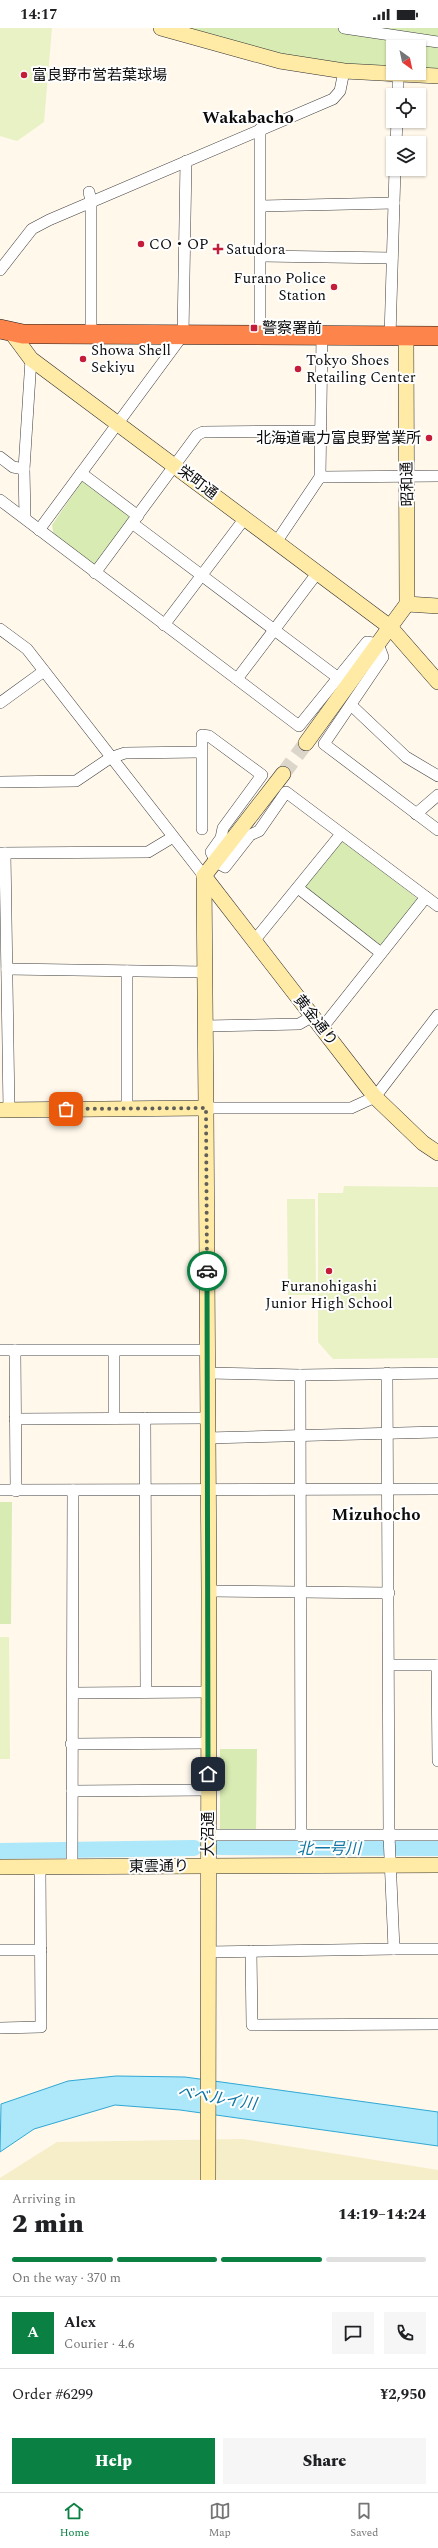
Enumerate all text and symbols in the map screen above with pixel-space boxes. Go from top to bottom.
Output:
text: 14:17 [20,3,58,26]
north arrow [386,40,426,80]
map controls [386,40,426,176]
place label: 富良野市営若葉球場 [32,64,167,87]
marker: 富良野市営若葉球場 [19,70,29,80]
button: locate [386,88,426,128]
district label: Wakabacho [202,105,294,131]
button: layers [386,136,426,176]
place label: CO・OP [149,233,209,256]
place label: Satudora [226,238,286,261]
marker: CO・OP [136,239,146,249]
marker: Satudora [213,244,223,254]
place label: Furano Police Station [234,267,326,307]
marker: Furano Police Station [329,282,339,292]
place label: 警察署前 [262,317,322,340]
marker: 警察署前 [249,323,259,333]
place label: Showa Shell Sekiyu [91,339,171,379]
place label: Tokyo Shoes Retailing Center [306,349,416,389]
marker: Showa Shell Sekiyu [78,354,88,364]
marker: Tokyo Shoes Retailing Center [293,364,303,374]
place label: 北海道電力富良野営業所 [256,427,421,450]
marker: 北海道電力富良野営業所 [424,433,434,443]
street label: 栄町通 [173,460,223,505]
street label: 昭和通 [396,461,419,507]
street label: 黄金通り [288,990,343,1051]
pin [49,1092,83,1126]
icon: bag [55,1098,77,1120]
courier [187,1251,227,1291]
icon: car [196,1260,218,1282]
marker: Furanohigashi Junior High School [324,1266,334,1276]
place label: Furanohigashi Junior High School [265,1275,393,1315]
district label: Mizuhocho [331,1502,421,1528]
pin [191,1757,225,1791]
icon: home [197,1763,219,1785]
street label: 大沼通 [197,1811,220,1857]
water label: 北一号川 [297,1837,363,1861]
street label: 東雲通り [129,1854,189,1879]
water label: ベベルイ川 [175,2080,260,2116]
text: Arriving in [12,2189,76,2209]
text: 14:19–14:24 [338,2203,426,2226]
text: 2 min [12,2204,84,2244]
text: On the way · 370 m [12,2268,121,2288]
text: Alex [64,2311,96,2334]
button: chat [332,2312,374,2354]
button: phone [384,2312,426,2354]
text: A [27,2321,39,2344]
text: Courier · 4.6 [64,2334,134,2354]
text: Order #6299 [12,2383,93,2406]
text: ¥2,950 [380,2383,426,2406]
button: Help [12,2438,215,2484]
button: Share [223,2438,426,2484]
tab: Home [60,2500,89,2541]
tab: Map [209,2500,231,2541]
tab: Saved [350,2500,378,2541]

